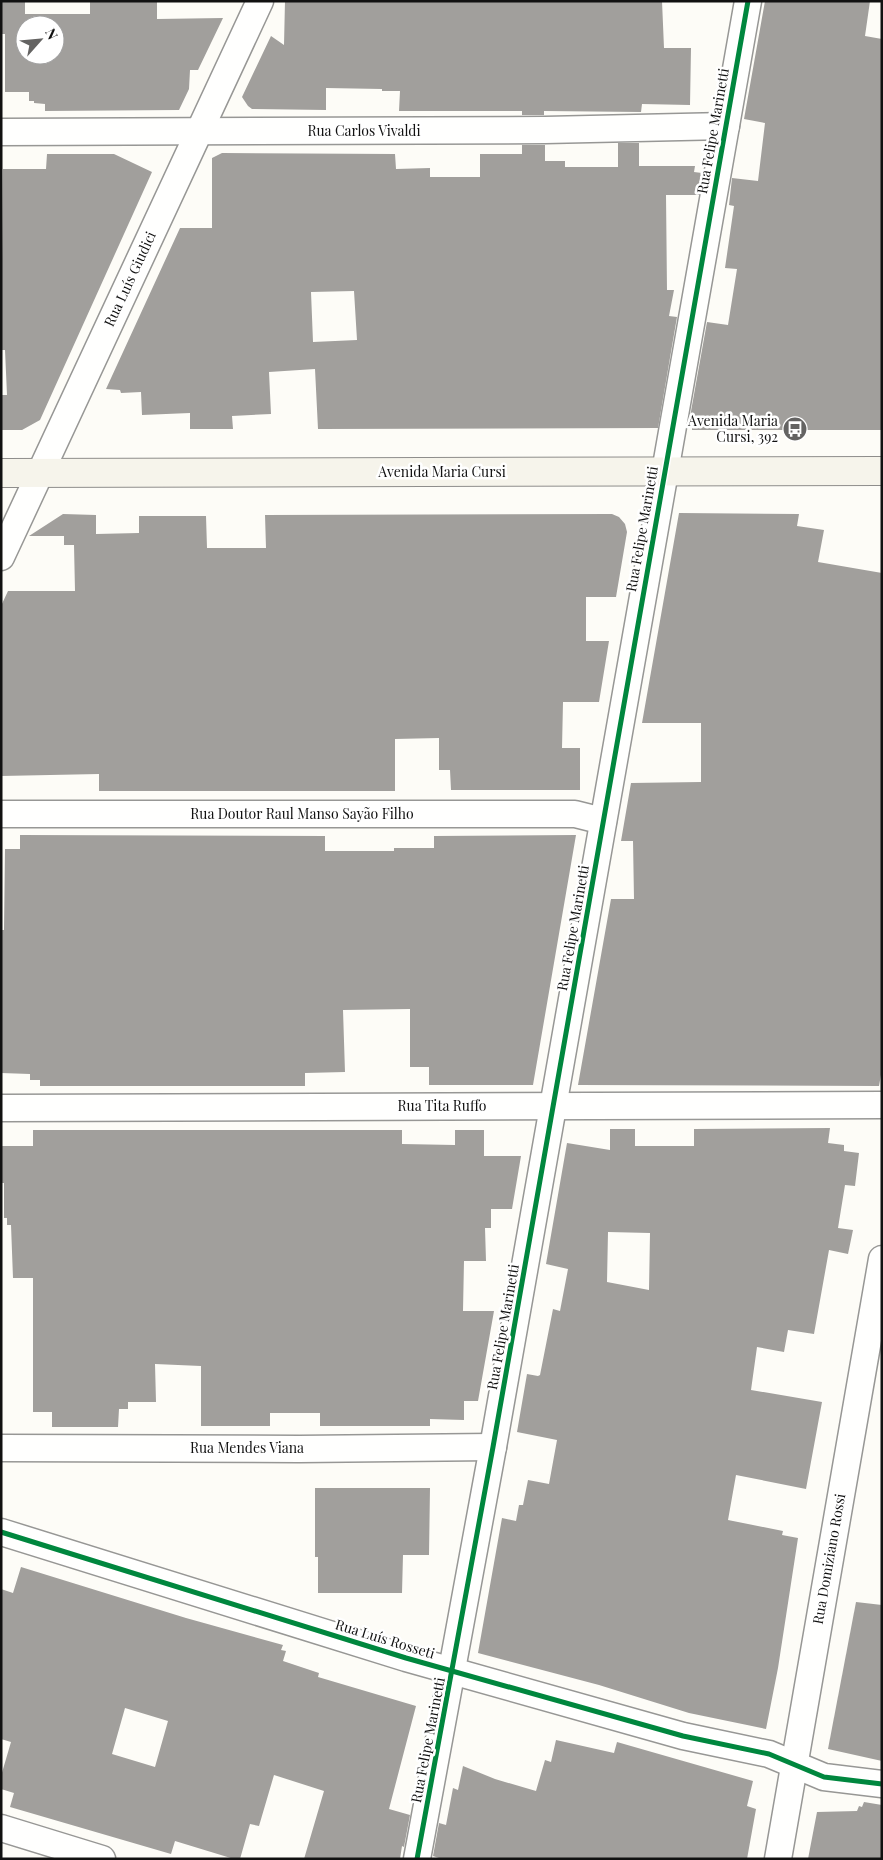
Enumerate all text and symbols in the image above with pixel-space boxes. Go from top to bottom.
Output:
north arrow [15,15,65,65]
text: N [41,25,63,43]
street label: Rua Felipe Marinetti [692,67,733,195]
street label: Rua Carlos Vivaldi [307,121,421,140]
street label: Rua Luís Giudici [99,228,160,329]
place label: Avenida Maria Cursi, 392 [687,411,778,446]
bus stop icon: Avenida Maria Cursi, 392 [782,416,808,442]
street label: Avenida Maria Cursi [377,462,506,481]
street label: Rua Felipe Marinetti [621,465,662,593]
street label: Rua Doutor Raul Manso Sayão Filho [190,804,414,823]
street label: Rua Felipe Marinetti [552,864,593,992]
street label: Rua Tita Ruffo [398,1096,487,1115]
street label: Rua Felipe Marinetti [482,1263,523,1391]
street label: Rua Mendes Viana [190,1438,304,1457]
street label: Rua Domiziano Rossi [808,1492,849,1626]
street label: Rua Luís Rosseti [333,1614,437,1663]
street label: Rua Felipe Marinetti [406,1676,449,1804]

